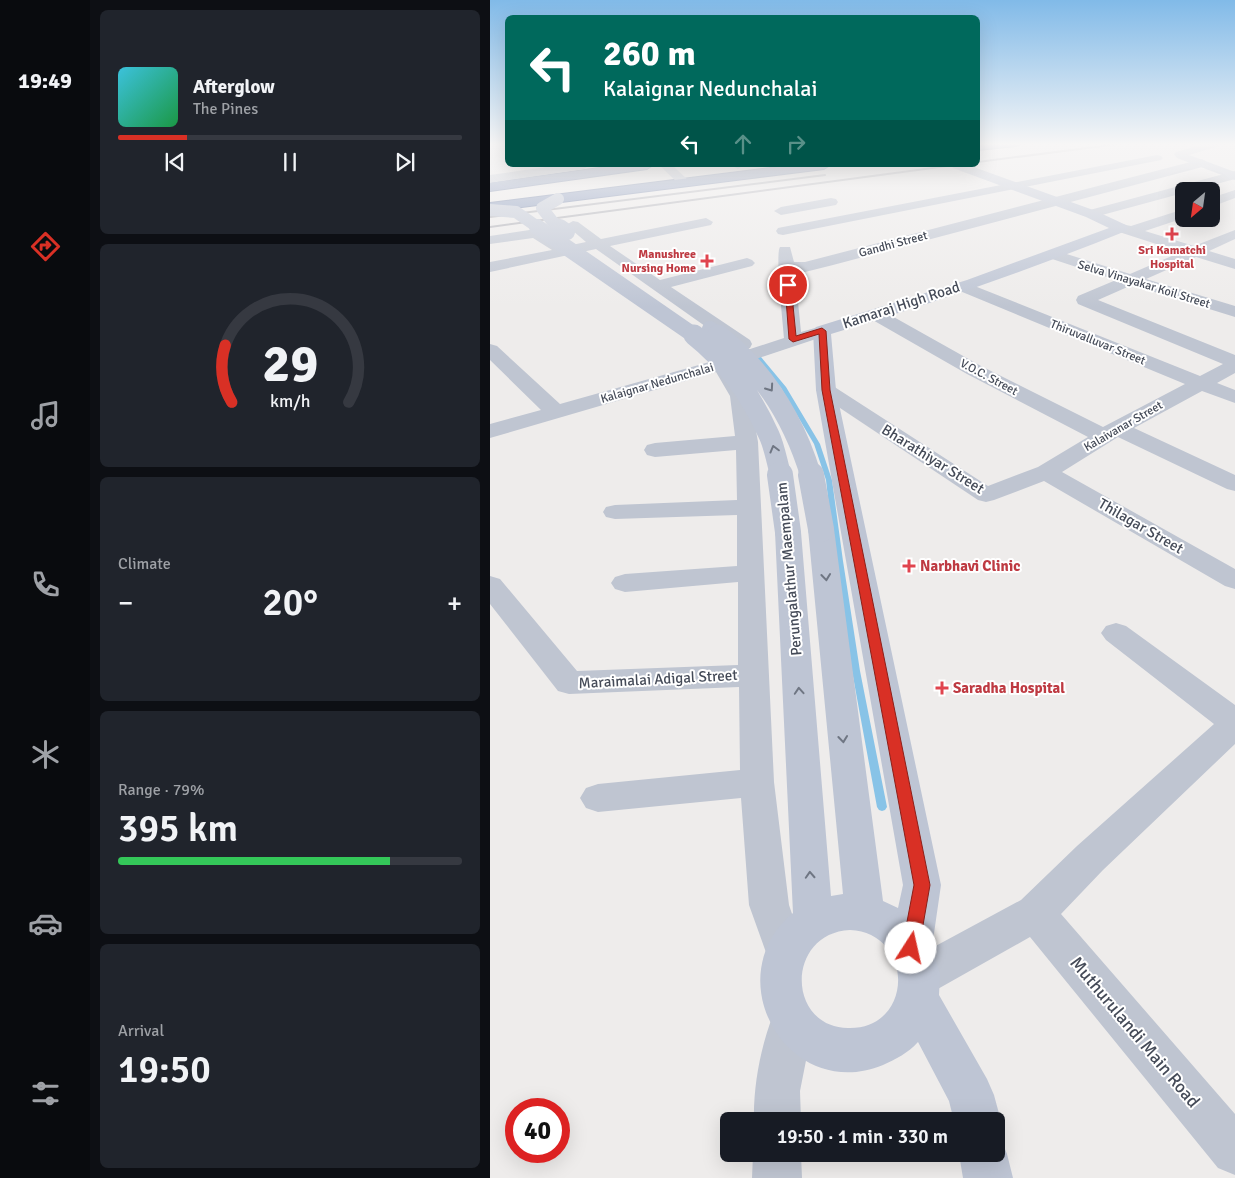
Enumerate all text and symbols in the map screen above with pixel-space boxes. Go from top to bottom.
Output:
text: 260 m [603,32,696,75]
icon: left [520,35,585,100]
text: 19:49 [18,67,72,94]
text: Afterglow [193,75,275,99]
text: Kalaignar Nedunchalai [603,75,817,102]
text: The Pines [193,99,258,119]
icon: left [676,130,704,158]
icon: ahead [729,130,757,158]
icon: right [782,130,810,158]
icon: previous [161,148,189,176]
icon: pause [276,148,304,176]
icon: next [391,148,419,176]
north arrow [1175,182,1220,228]
map controls [1175,182,1220,227]
marker: Sri Kamatchi Hospital [1165,227,1179,241]
street label: Gandhi Street [857,228,929,261]
icon: directions [28,229,63,264]
place label: Sri Kamatchi Hospital [1138,243,1206,272]
place label: Manushree Nursing Home [622,247,696,276]
marker: Manushree Nursing Home [700,254,714,268]
street label: Selva Vinayakar Koil Street [1076,257,1212,312]
pin [767,264,809,306]
icon: arrive [774,271,802,299]
street label: Kamaraj High Road [840,278,962,332]
street label: Thiruvalluvar Street [1048,317,1148,368]
text: 29 [262,332,318,396]
street label: V.O.C. Street [957,356,1020,399]
street label: Kalaignar Nedunchalai [599,360,715,407]
one-way arrow [764,383,773,392]
text: km/h [270,390,310,412]
icon: music [28,398,63,433]
street label: Kalaivanar Street [1081,398,1165,455]
street label: Bharathiyar Street [878,420,988,498]
one-way arrow [769,446,779,454]
street label: Perungalathur Maempalam [772,481,806,656]
street label: Thilagar Street [1095,494,1187,558]
text: Climate [118,554,171,574]
place label: Narbhavi Clinic [920,557,1020,575]
marker: Narbhavi Clinic [902,559,916,573]
icon: phone [28,567,63,602]
one-way arrow [820,573,831,581]
text: 20° [262,579,318,626]
text: − [118,586,133,620]
text: + [447,586,462,620]
street label: Maraimalai Adigal Street [578,666,738,692]
place label: Saradha Hospital [953,679,1065,697]
marker: Saradha Hospital [935,681,949,695]
one-way arrow [793,687,804,695]
one-way arrow [837,735,848,743]
icon: climate [28,737,63,772]
text: Range · 79% [118,780,204,800]
text: 395 km [118,805,238,852]
one-way arrow [805,870,816,878]
icon: car [28,906,63,941]
position arrow [884,921,936,973]
street label: Muthurulandi Main Road [1065,952,1205,1112]
text: Arrival [118,1021,164,1041]
text: 19:50 [118,1046,211,1093]
icon: filters [28,1076,63,1111]
speed limit sign: 40 [505,1098,570,1163]
text: 19:50 · 1 min · 330 m [777,1125,948,1149]

